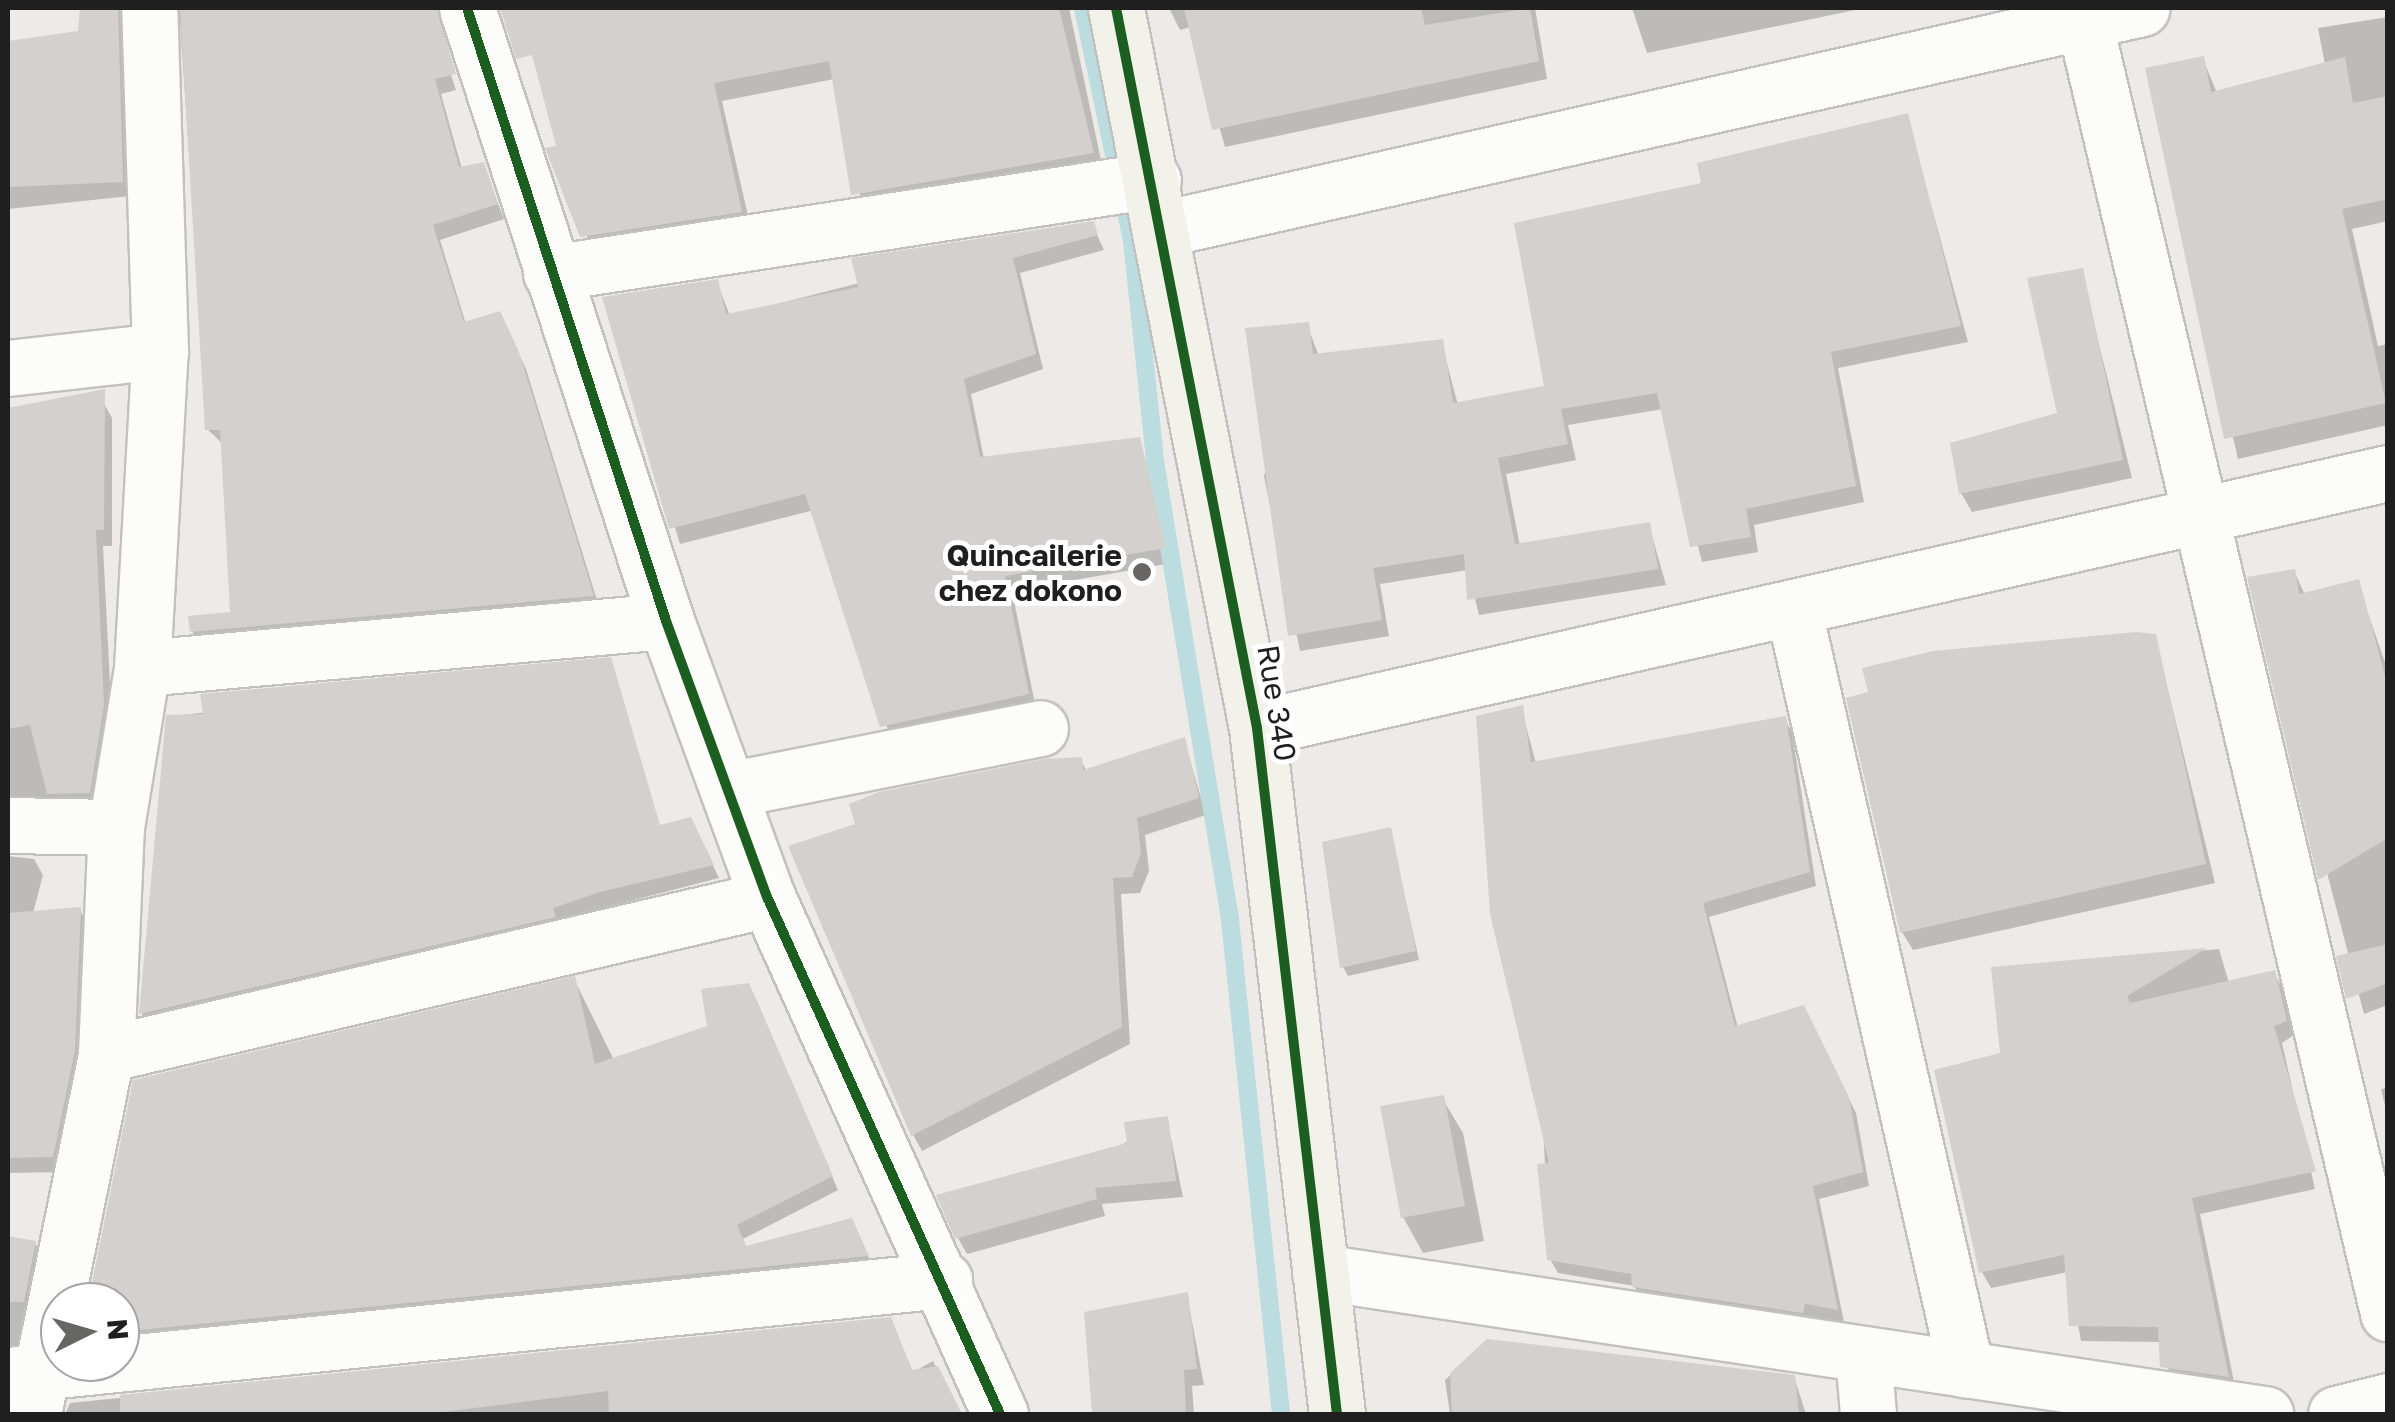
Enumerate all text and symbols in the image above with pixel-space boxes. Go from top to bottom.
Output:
place label: Quincailerie chez dokono [939,537,1122,608]
marker: Quincailerie chez dokono [1131,561,1153,583]
street label: Rue 340 [1250,642,1304,764]
north arrow [40,1282,140,1382]
text: N [101,1317,136,1342]

